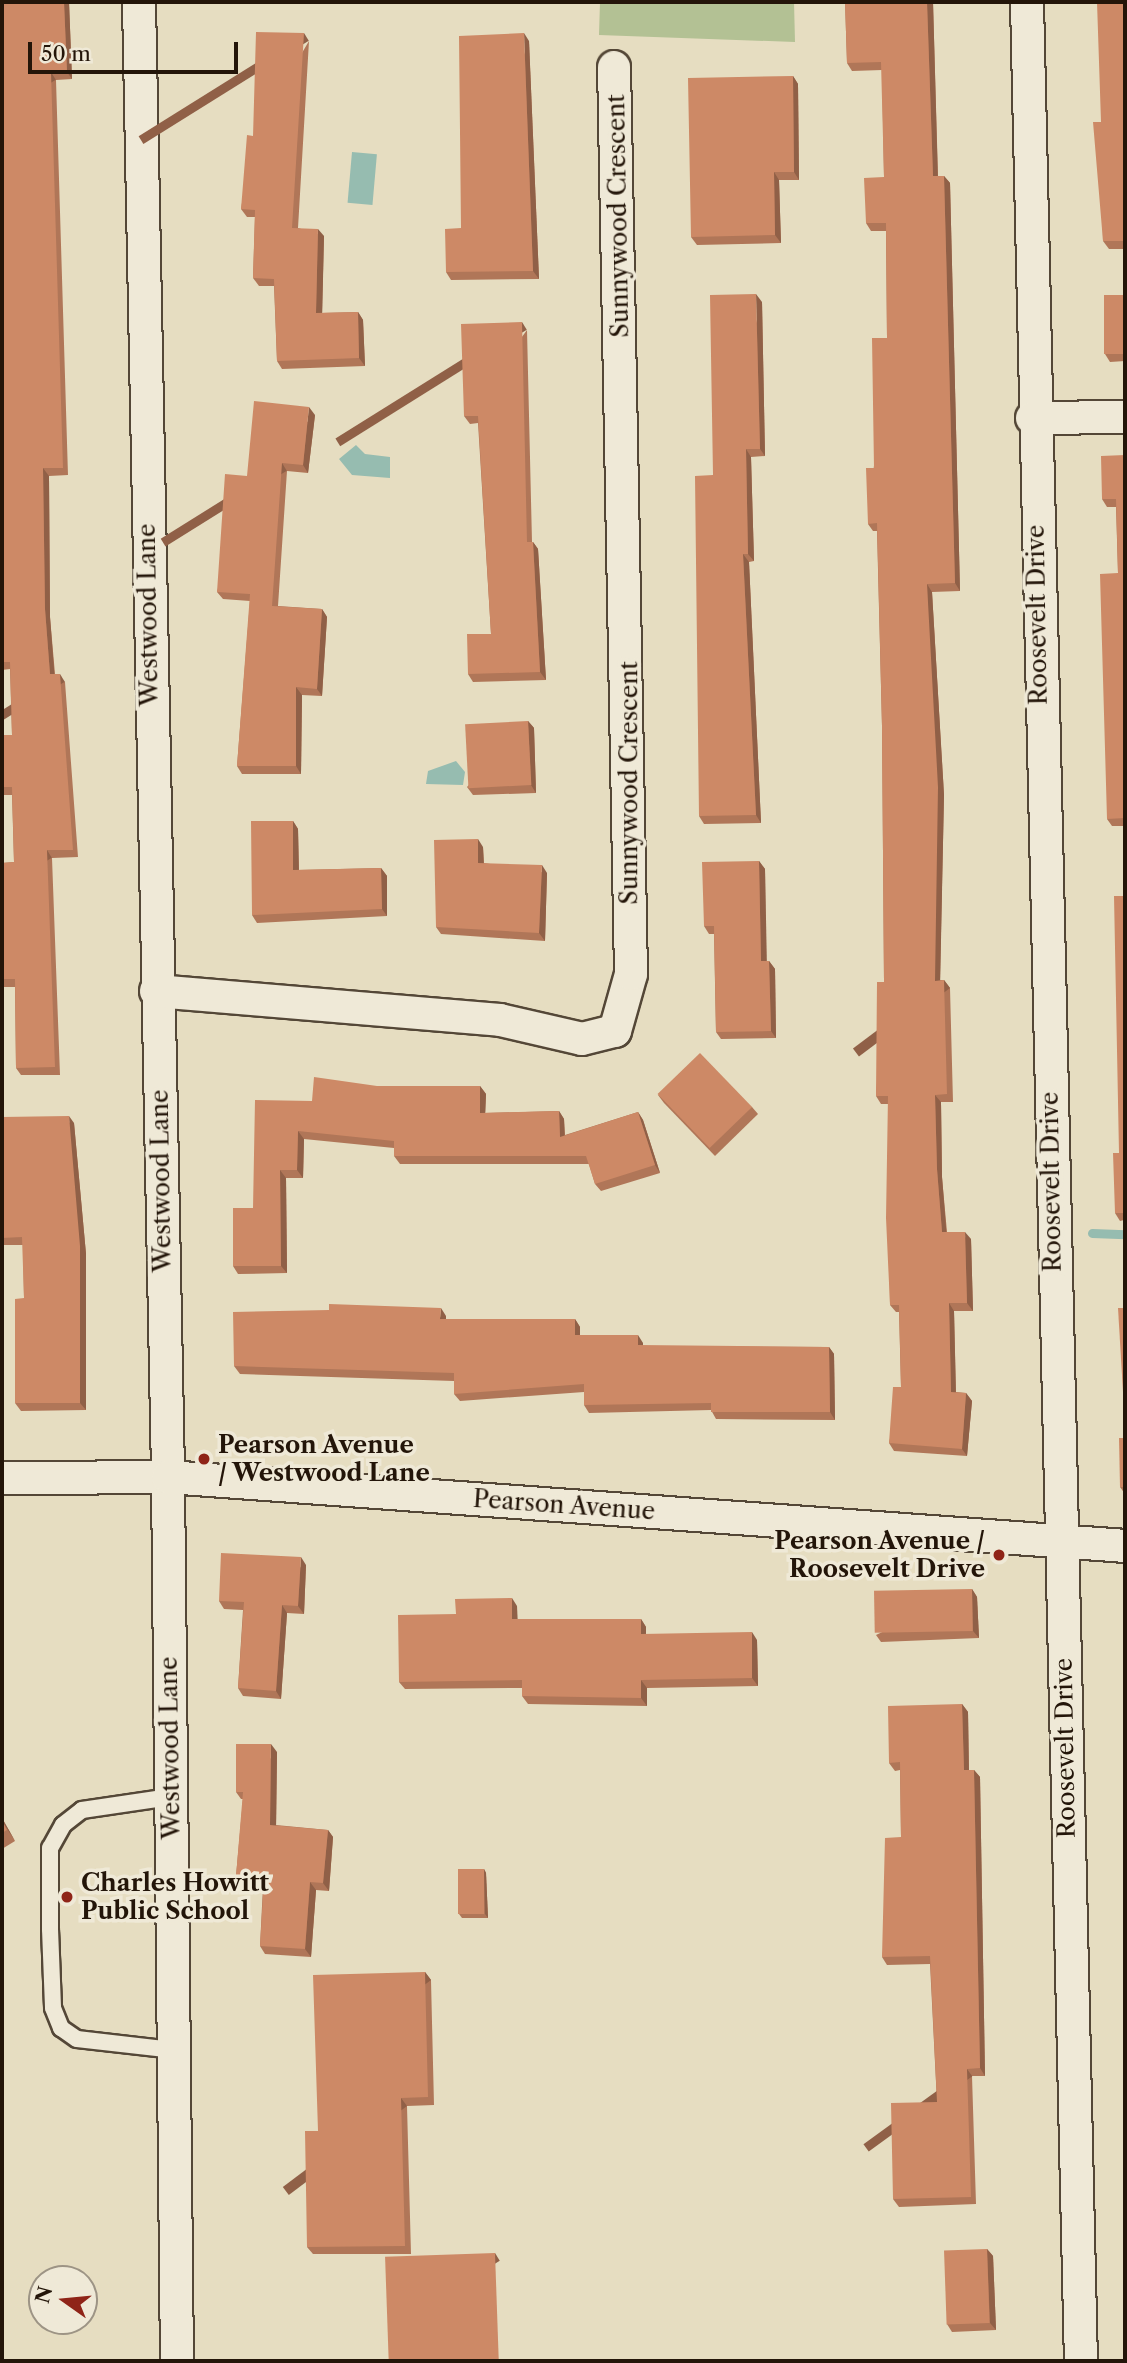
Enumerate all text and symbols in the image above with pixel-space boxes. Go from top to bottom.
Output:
scale bar [32,28,242,72]
text: 50 m [41,41,91,66]
street label: Sunnywood Crescent [601,94,635,338]
street label: Westwood Lane [132,523,164,707]
street label: Roosevelt Drive [1021,525,1053,705]
street label: Sunnywood Crescent [615,661,643,905]
street label: Westwood Lane [145,1089,177,1273]
street label: Roosevelt Drive [1035,1092,1067,1272]
place label: Pearson Avenue / Westwood Lane [218,1431,431,1487]
marker: Pearson Avenue / Westwood Lane [196,1451,212,1467]
street label: Pearson Avenue [472,1484,656,1526]
place label: Pearson Avenue / Roosevelt Drive [773,1527,985,1583]
marker: Pearson Avenue / Roosevelt Drive [991,1547,1007,1563]
street label: Westwood Lane [154,1656,186,1840]
street label: Roosevelt Drive [1049,1658,1081,1838]
place label: Charles Howitt Public School [81,1869,269,1925]
marker: Charles Howitt Public School [59,1889,75,1905]
north arrow [28,2265,98,2335]
text: N [31,2284,57,2306]

